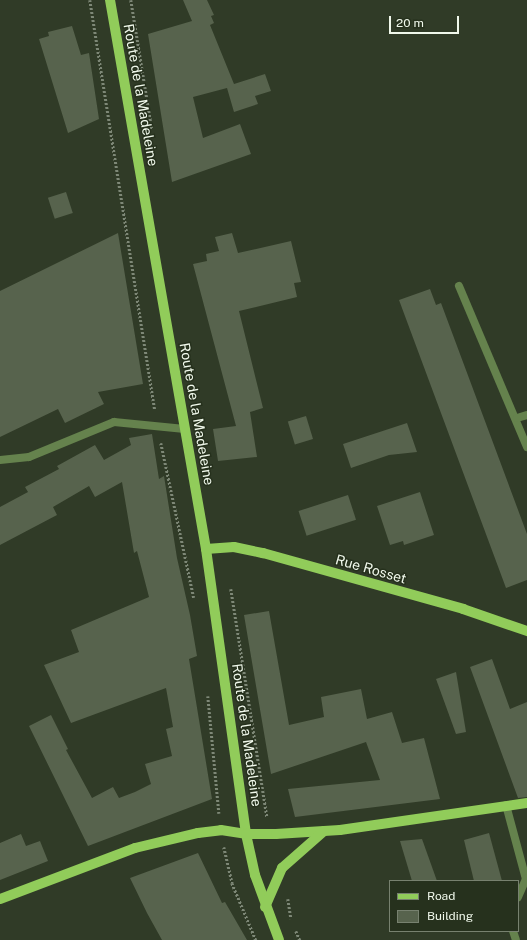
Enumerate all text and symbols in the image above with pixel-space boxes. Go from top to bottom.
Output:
scale bar [391,8,461,34]
text: 20 m [396,16,424,30]
street label: Route de la Madeleine [120,22,162,168]
street label: Route de la Madeleine [176,341,218,487]
street label: Rue Rosset [334,551,408,587]
street label: Route de la Madeleine [229,662,265,808]
legend [389,880,519,932]
text: Road [427,889,455,903]
text: Building [427,909,473,923]

